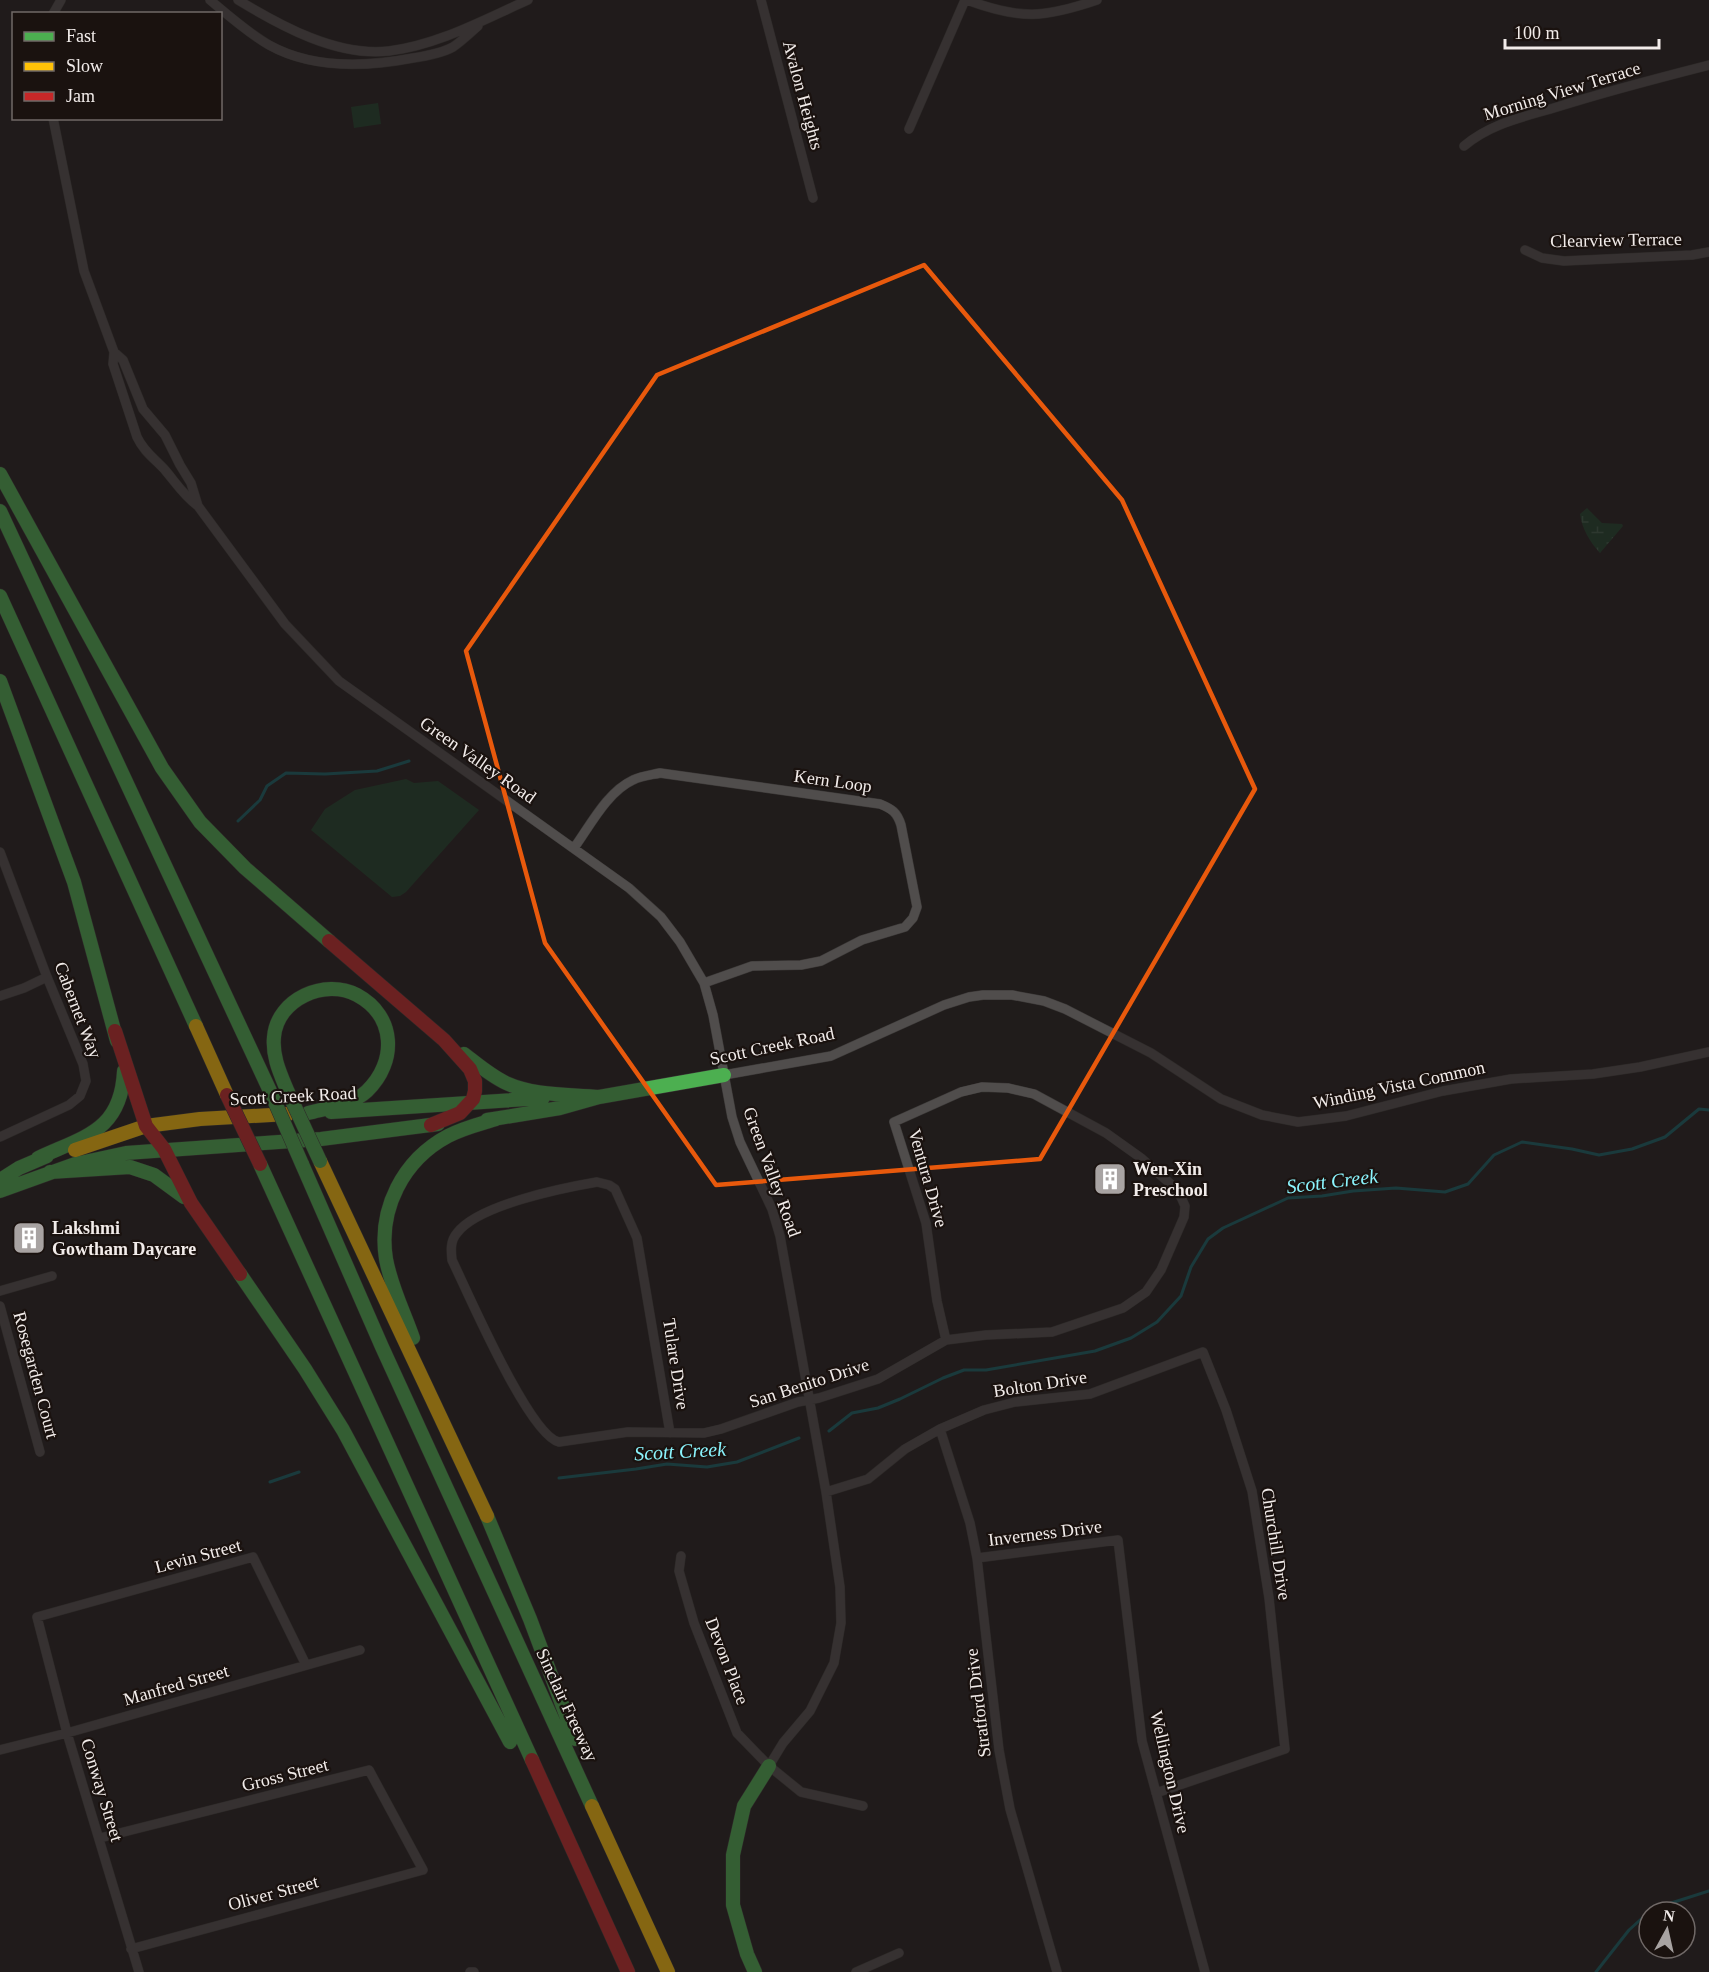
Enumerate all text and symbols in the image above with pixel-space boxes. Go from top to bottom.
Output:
legend [12,12,222,120]
scale bar [1505,12,1660,50]
text: 100 m [1514,23,1560,43]
text: Fast [66,26,96,46]
street label: Avalon Heights [779,38,827,152]
text: Slow [66,56,103,76]
street label: Morning View Terrace [1481,58,1643,124]
text: Jam [66,86,95,106]
street label: Clearview Terrace [1550,229,1682,251]
street label: Green Valley Road [416,713,540,807]
street label: Kern Loop [793,766,873,796]
street label: Cabernet Way [50,959,106,1061]
street label: Scott Creek Road [708,1023,836,1069]
street label: Winding Vista Common [1311,1057,1487,1113]
street label: Scott Creek Road [229,1083,357,1109]
street label: Green Valley Road [739,1104,805,1240]
street label: Ventura Drive [904,1126,952,1230]
place label: Wen-Xin Preschool [1133,1159,1208,1200]
building icon: Wen-Xin Preschool [1092,1161,1128,1197]
water label: Scott Creek [1285,1164,1380,1198]
place label: Lakshmi Gowtham Daycare [52,1218,196,1259]
building icon: Lakshmi Gowtham Daycare [11,1220,47,1256]
street label: Rosegarden Court [9,1309,63,1441]
street label: Tulare Drive [659,1317,693,1411]
street label: San Benito Drive [746,1354,872,1412]
street label: Bolton Drive [992,1367,1088,1401]
water label: Scott Creek [633,1438,728,1464]
street label: Churchill Drive [1257,1486,1295,1602]
street label: Inverness Drive [987,1516,1103,1550]
street label: Levin Street [153,1535,243,1577]
street label: Devon Place [701,1615,753,1707]
street label: Sinclair Freeway [532,1645,602,1765]
street label: Stratford Drive [961,1647,995,1759]
street label: Manfred Street [121,1660,231,1710]
street label: Wellington Drive [1146,1709,1194,1835]
street label: Conway Street [77,1736,127,1844]
street label: Gross Street [240,1755,330,1795]
street label: Oliver Street [226,1871,320,1915]
north arrow [1637,1900,1697,1960]
text: N [1662,1906,1676,1925]

